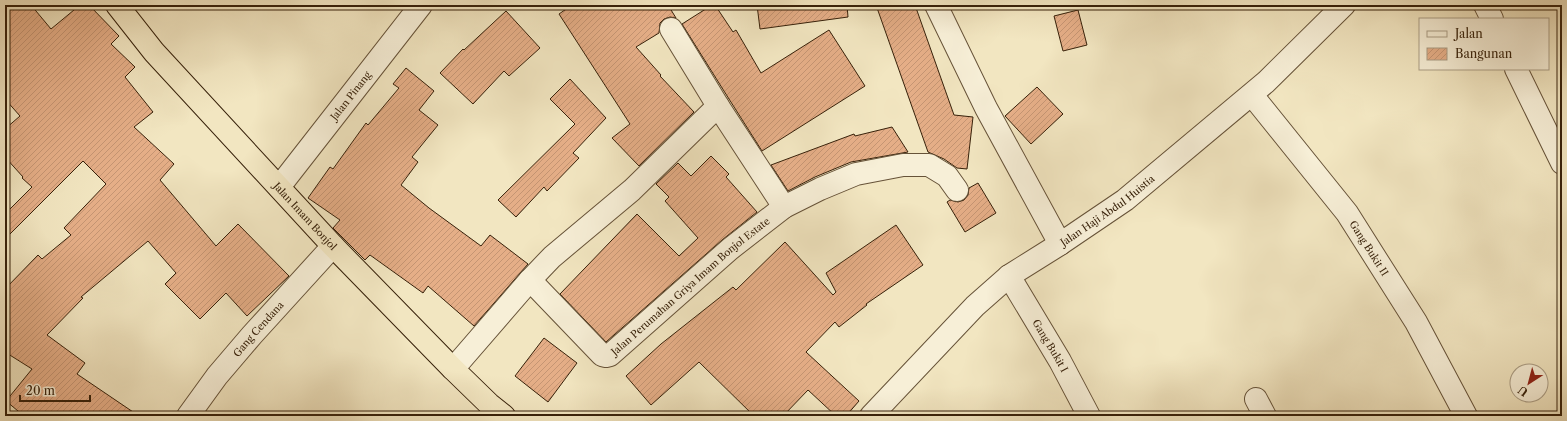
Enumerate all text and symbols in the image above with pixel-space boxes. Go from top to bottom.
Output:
legend [1419,18,1549,70]
text: Jalan [1453,26,1483,41]
text: Bangunan [1455,46,1513,61]
street label: Jalan Pinang [326,68,374,124]
street label: Jalan Haji Abdul Huistia [1056,171,1157,250]
street label: Jalan Imam Bonjol [270,178,340,253]
street label: Jalan Perumahan Griya Imam Bonjol Estate [607,214,772,359]
street label: Gang Bukit II [1347,218,1392,278]
street label: Gang Cendana [230,298,287,359]
street label: Gang Bukit I [1030,317,1071,375]
north arrow [1509,363,1549,403]
scale bar [20,377,90,403]
text: 20 m [26,383,55,398]
text: U [1515,383,1531,399]

